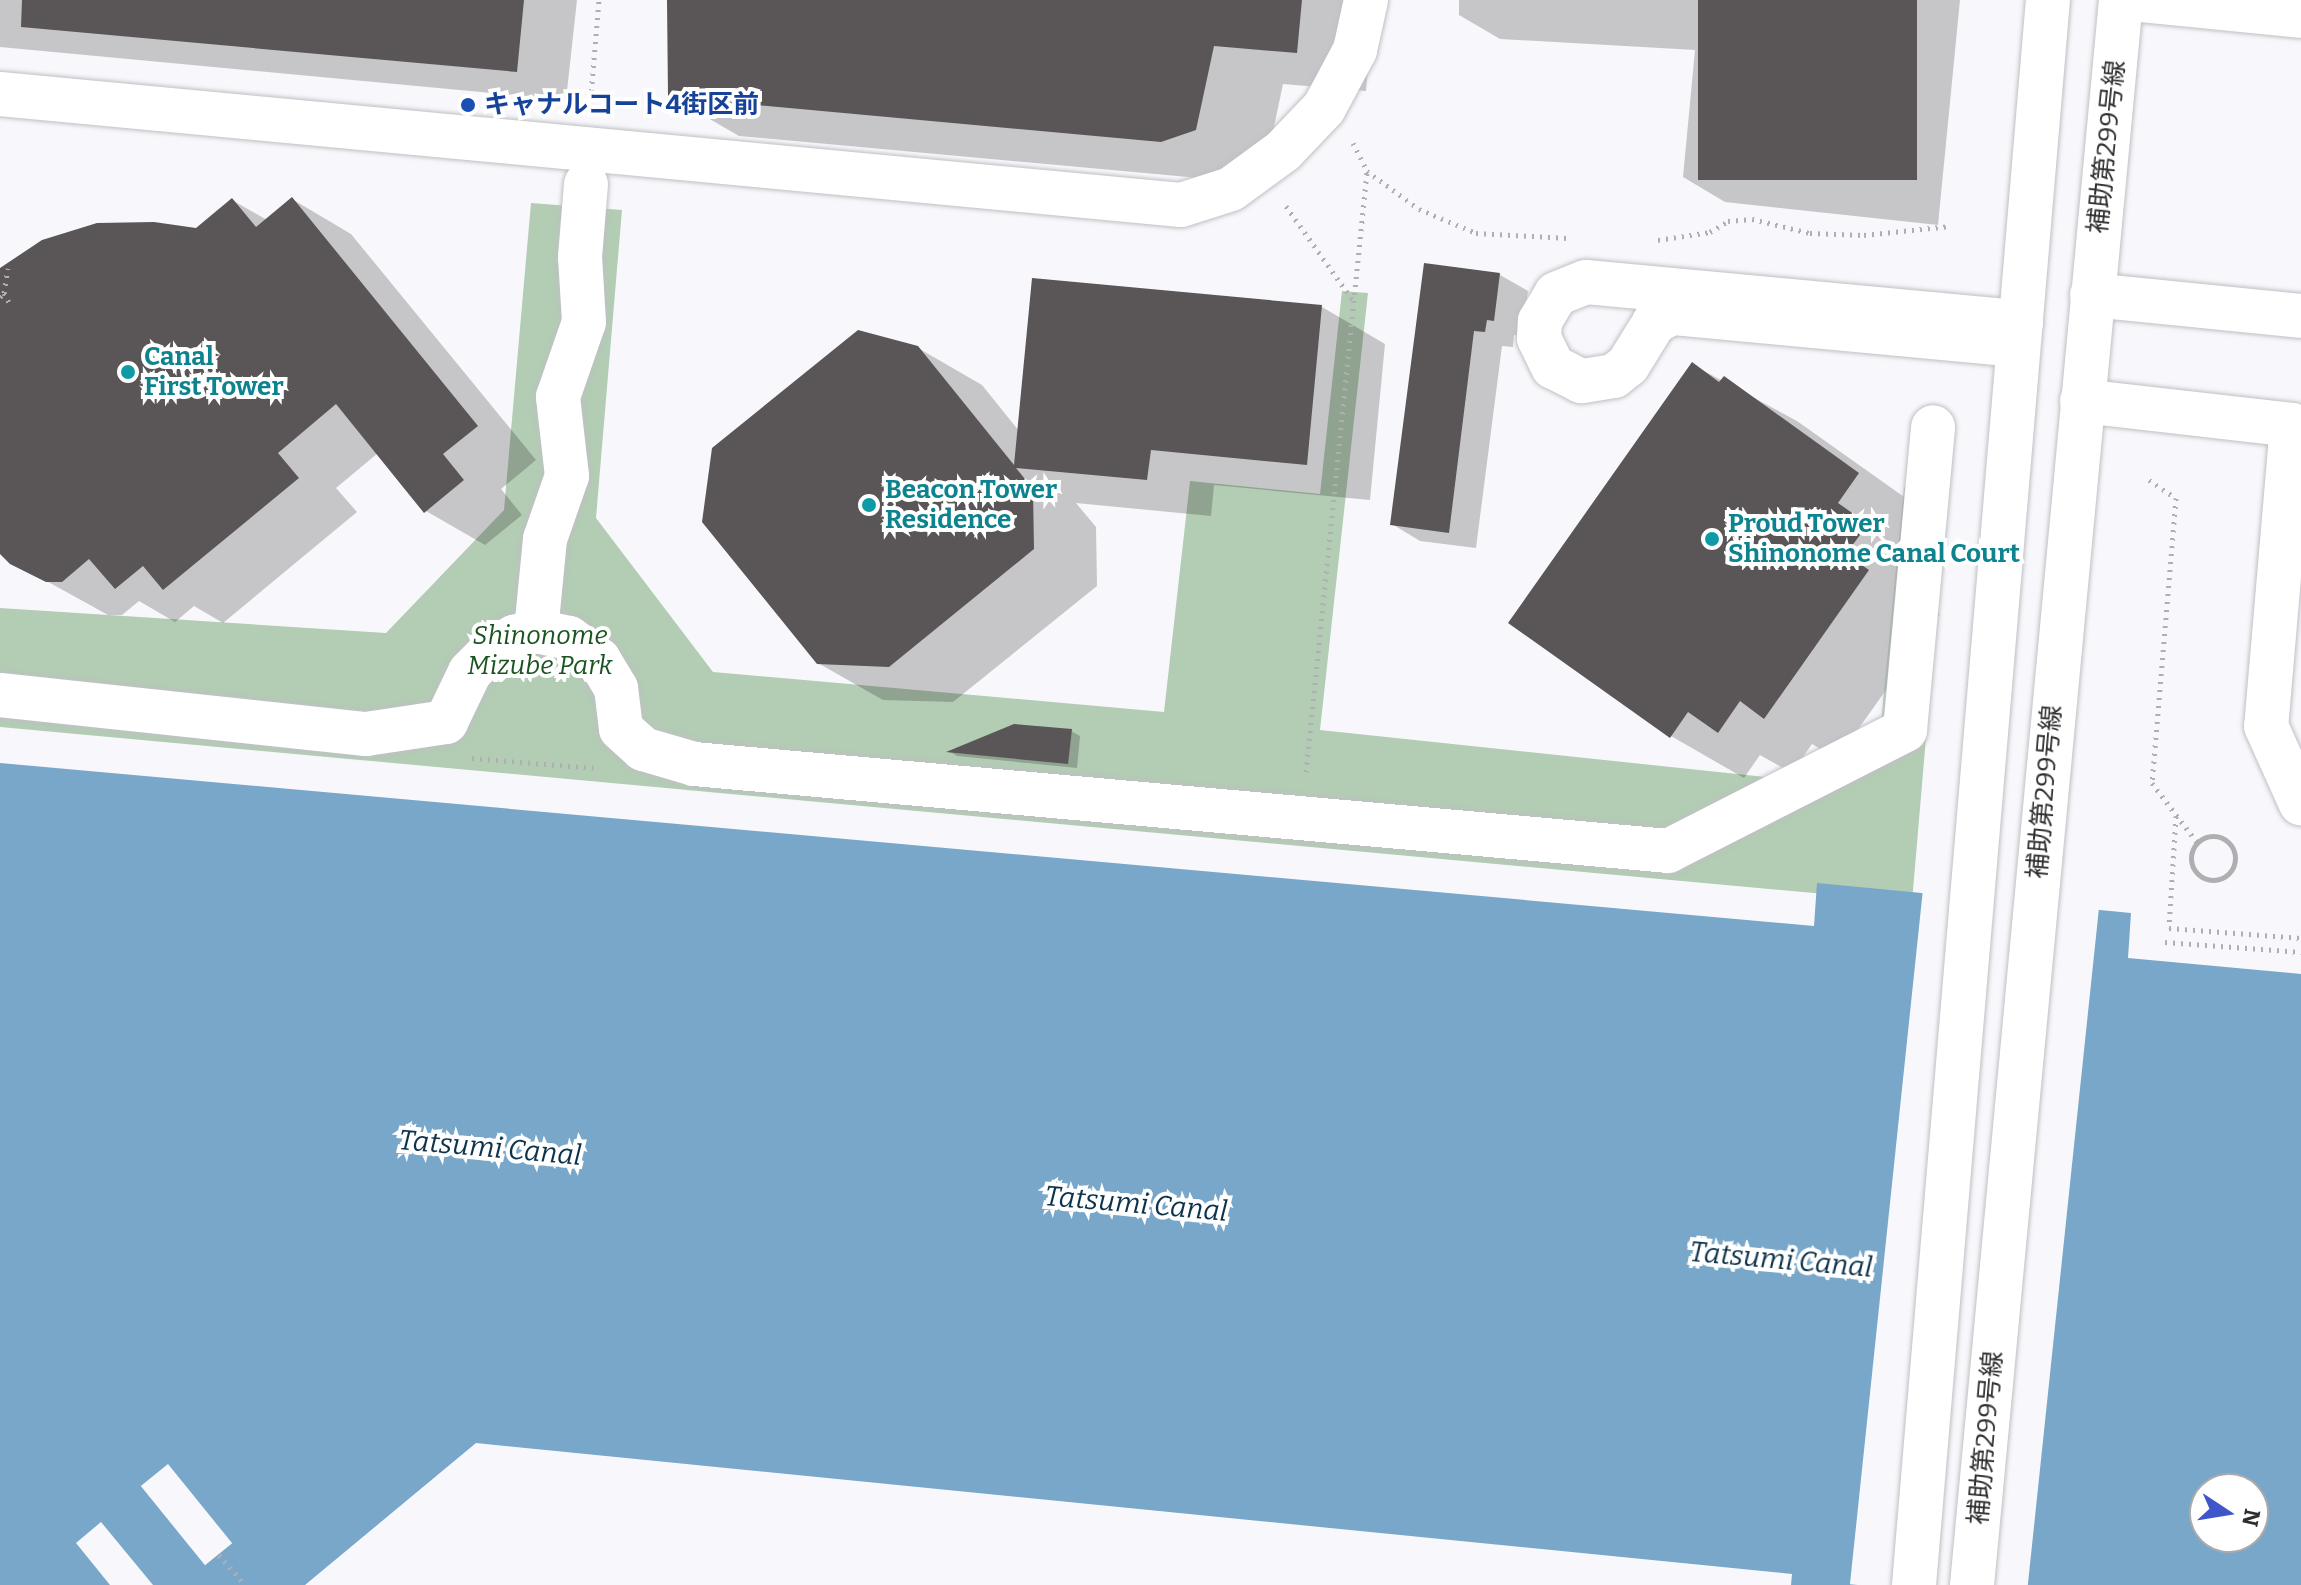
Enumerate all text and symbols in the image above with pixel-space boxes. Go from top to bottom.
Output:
street label: 補助第299号線 [2082,59,2132,235]
place label: キャナルコート4街区前 [484,89,760,121]
marker: キャナルコート4街区前 [459,96,477,114]
place label: Canal First Tower [144,341,284,402]
marker: Canal First Tower [119,363,137,381]
place label: Beacon Tower Residence [885,474,1057,536]
marker: Beacon Tower Residence [860,496,878,514]
place label: Proud Tower Shinonome Canal Court [1728,508,2020,570]
marker: Proud Tower Shinonome Canal Court [1703,530,1721,548]
park label: Shinonome Mizube Park [467,620,613,682]
street label: 補助第299号線 [2022,704,2068,880]
water label: Tatsumi Canal [397,1123,583,1173]
water label: Tatsumi Canal [1043,1179,1229,1229]
water label: Tatsumi Canal [1688,1235,1874,1285]
street label: 補助第299号線 [1963,1350,2009,1526]
north arrow [2189,1473,2269,1553]
text: N [2236,1507,2266,1529]

